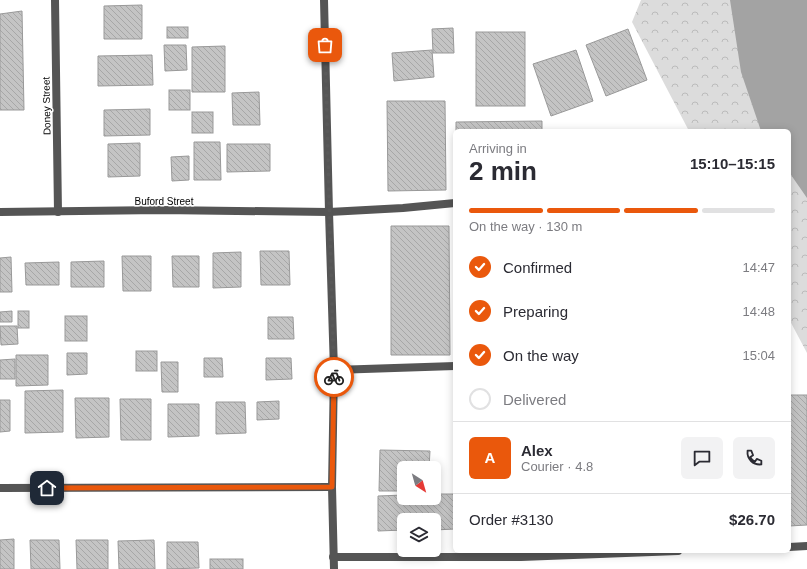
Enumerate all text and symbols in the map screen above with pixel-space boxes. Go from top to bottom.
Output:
pin [308,28,342,62]
icon: bag [314,34,336,56]
street label: Doney Street [40,77,53,135]
text: Arriving in [469,141,527,156]
text: 15:10–15:15 [690,155,775,172]
text: 2 min [469,156,537,186]
street label: Buford Street [135,196,194,207]
text: On the way · 130 m [469,219,582,234]
icon: check [469,256,491,278]
text: Confirmed [503,259,572,276]
text: 14:47 [742,260,775,275]
icon: check [469,300,491,322]
text: Preparing [503,303,568,320]
text: 14:48 [742,304,775,319]
icon: check [469,344,491,366]
text: On the way [503,347,579,364]
text: 15:04 [742,348,775,363]
courier [314,357,354,397]
icon: bike [323,366,345,388]
text: Delivered [503,391,566,408]
button: chat [681,437,723,479]
button: phone [733,437,775,479]
text: Alex [521,442,553,459]
text: A [485,449,495,466]
text: Courier · 4.8 [521,459,593,474]
north arrow [397,461,441,505]
map controls [397,461,441,557]
pin [30,471,64,505]
icon: home [36,477,58,499]
text: Order #3130 [469,511,553,528]
text: $26.70 [729,511,775,528]
button: layers [397,513,441,557]

